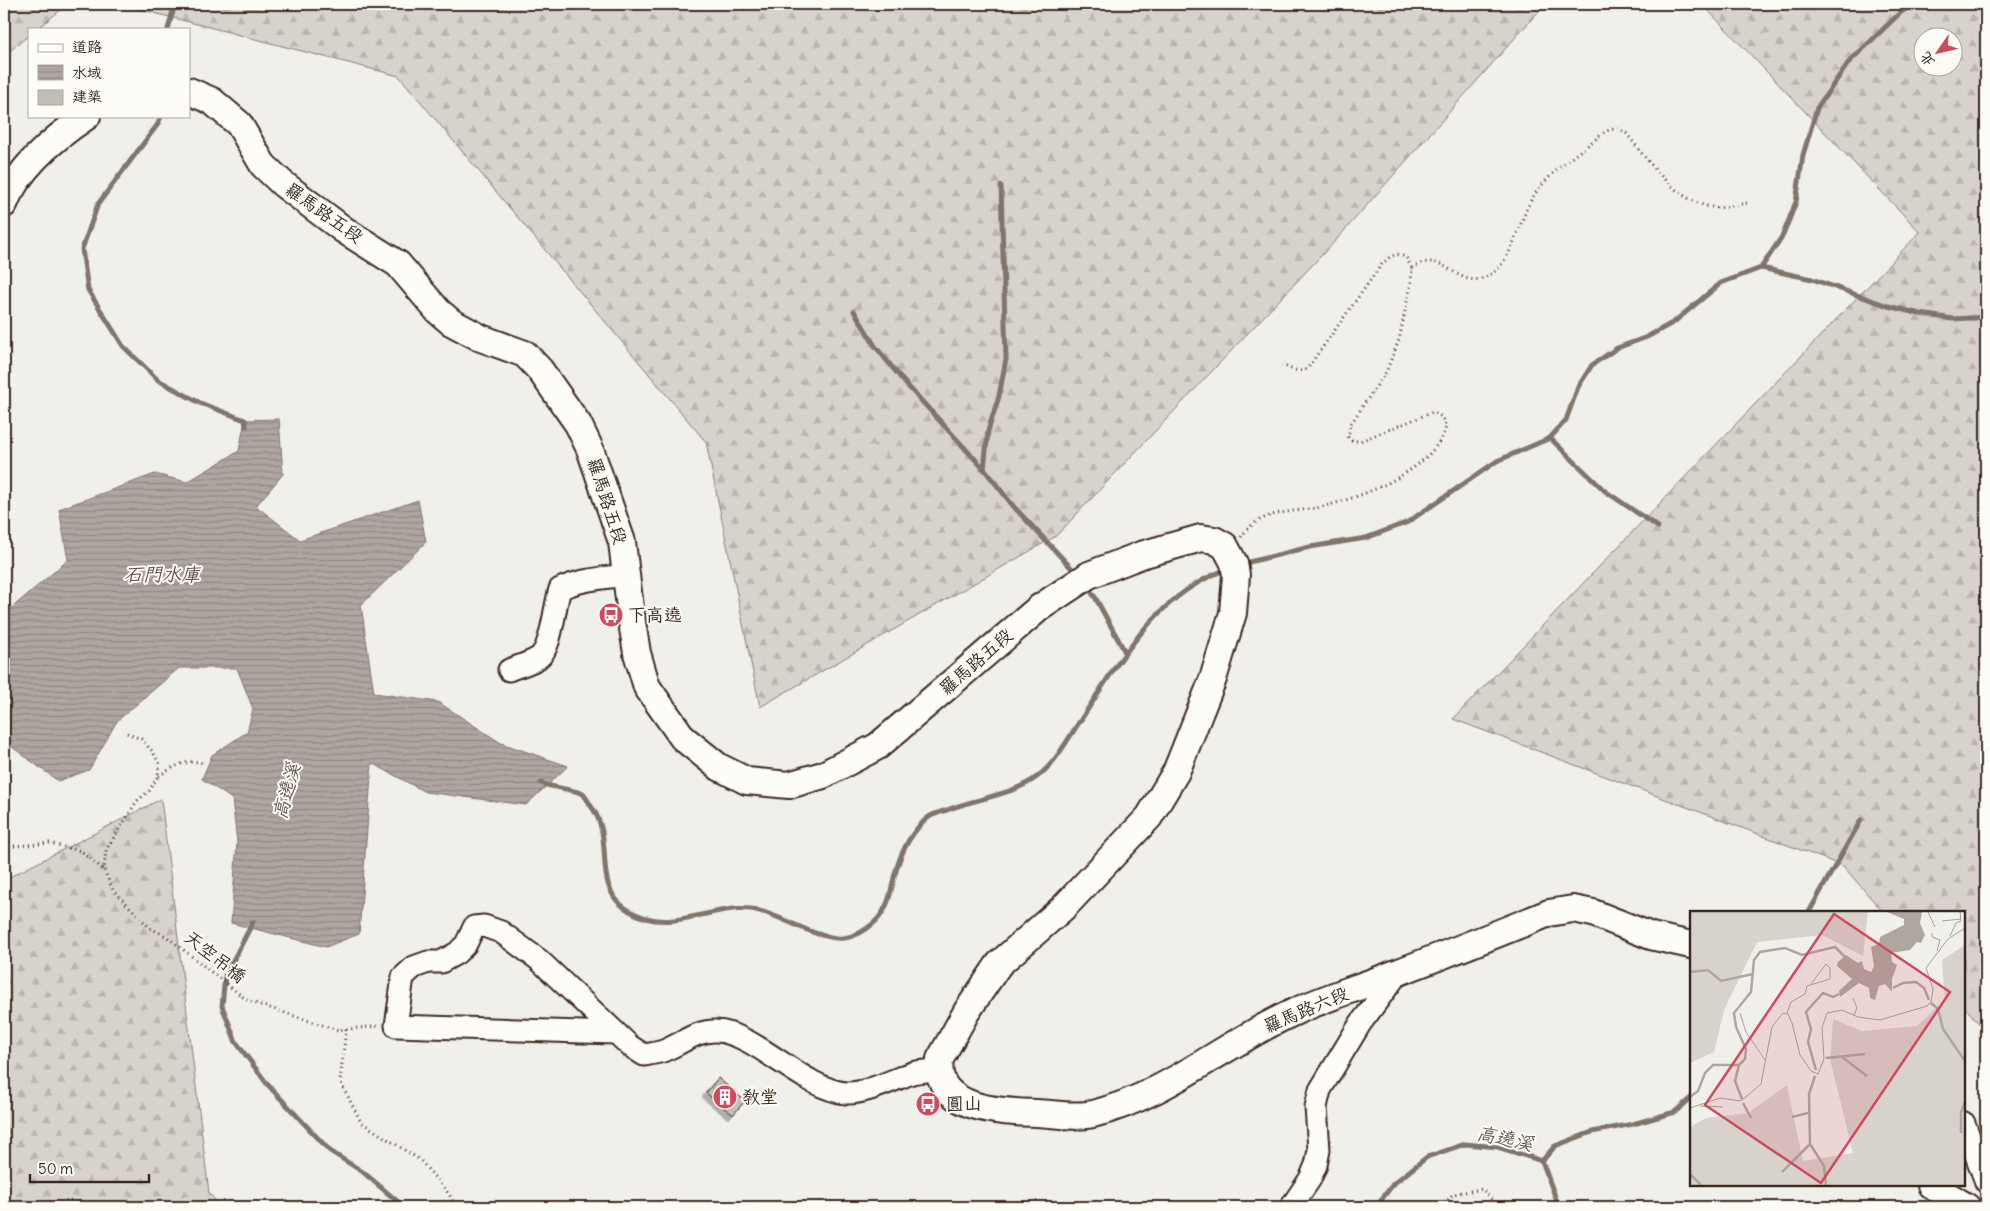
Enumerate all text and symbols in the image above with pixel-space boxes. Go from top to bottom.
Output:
legend [28,28,190,118]
north arrow [1912,28,1962,78]
text: 道路 [72,37,102,56]
text: 北 [1916,48,1939,70]
text: 水域 [72,63,102,82]
text: 建築 [72,87,102,106]
street label: 羅馬路五段 [281,177,368,248]
street label: 羅馬路五段 [583,454,632,547]
water label: 石門水庫 [124,562,202,586]
bus stop icon: 下高遶 [598,602,624,628]
place label: 下高遶 [628,603,682,626]
street label: 羅馬路五段 [934,623,1017,700]
water label: 高遶溪 [267,759,305,822]
inset map [1690,911,1965,1186]
street label: 天空吊橋 [180,925,251,988]
street label: 羅馬路六段 [1260,981,1352,1038]
building icon: 教堂 [712,1084,738,1110]
place label: 教堂 [742,1085,778,1108]
bus stop icon: 圓山 [915,1091,941,1117]
place label: 圓山 [946,1092,982,1115]
water label: 高遶溪 [1475,1120,1536,1156]
scale bar [30,1151,149,1183]
text: 50 m [38,1159,73,1178]

